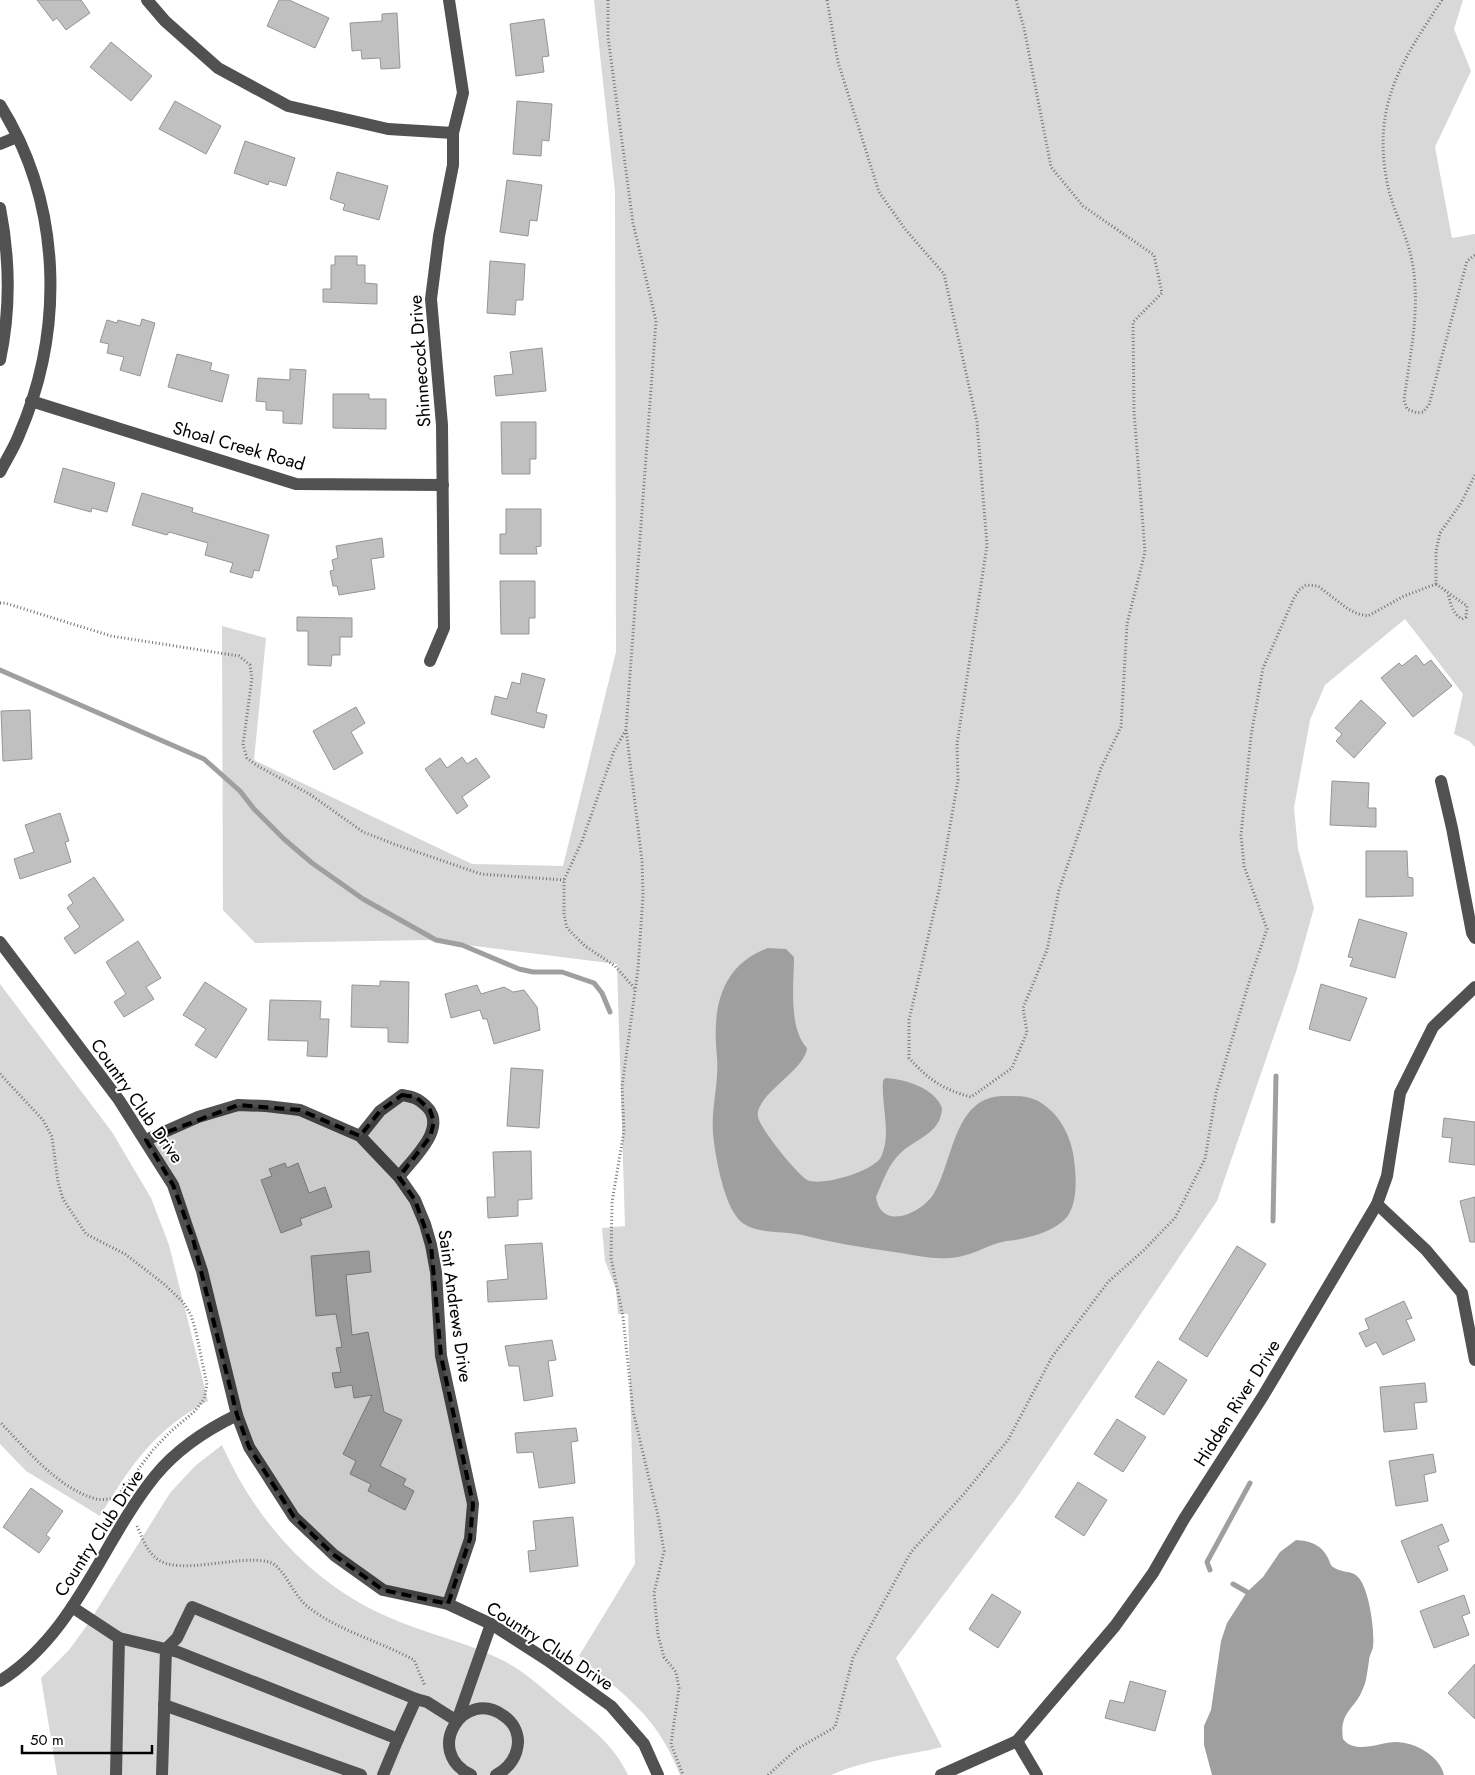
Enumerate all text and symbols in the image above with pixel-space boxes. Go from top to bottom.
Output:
street label: Shinnecock Drive [402,294,438,428]
street label: Shoal Creek Road [170,415,308,477]
street label: Country Club Drive [84,1033,190,1169]
street label: Saint Andrews Drive [431,1228,479,1384]
street label: Hidden River Drive [1187,1334,1287,1472]
street label: Country Club Drive [48,1464,150,1602]
street label: Country Club Drive [481,1595,619,1697]
scale bar [22,1722,152,1754]
text: 50 m [30,1729,64,1751]

